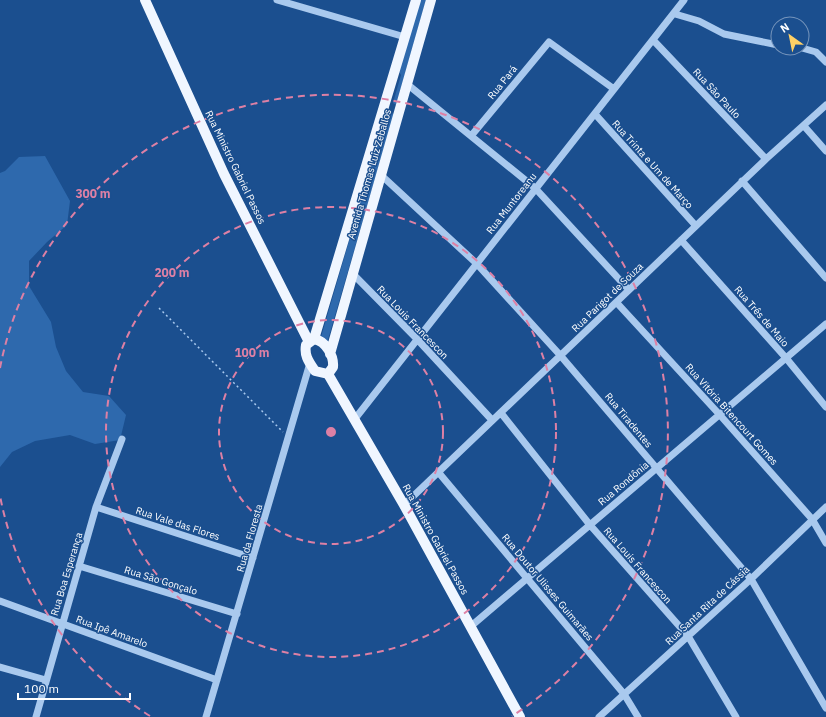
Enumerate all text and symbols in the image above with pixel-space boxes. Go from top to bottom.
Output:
north arrow [770,16,810,56]
text: N [777,20,792,36]
street label: Rua Pará [485,62,520,102]
street label: Rua São Paulo [690,65,744,122]
street label: Avenida Thomas Luiz Zeballos [345,107,394,241]
street label: Rua Ministro Gabriel Passos [202,108,269,226]
street label: Rua Trinta e Um de Março [609,117,696,212]
street label: Rua Muntoreanu [483,170,539,237]
text: 300 m [75,186,111,201]
street label: Rua Parigot de Souza [569,259,646,335]
text: 200 m [154,265,190,280]
street label: Rua Louis Francescon [374,283,451,362]
street label: Rua Três de Maio [732,283,792,350]
text: 100 m [234,345,270,360]
street label: Rua Vitória Bitencourt Gomes [682,361,781,468]
street label: Rua Tiradentes [602,390,655,451]
centre of rings [324,425,338,439]
street label: Rua Rondônia [595,458,652,508]
street label: Rua Ministro Gabriel Passos [400,482,472,597]
street label: Rua da Floresta [234,502,266,574]
street label: Rua Vale das Flores [134,504,222,543]
street label: Rua Louis Francescon [601,524,674,606]
street label: Rua Boa Esperança [48,530,86,617]
street label: Rua Doutor Ulisses Guimarães [499,531,596,644]
street label: Rua Santa Rita de Cássia [662,562,753,648]
street label: Rua São Gonçalo [123,563,199,598]
street label: Rua Ipê Amarelo [74,612,150,651]
scale bar [18,675,130,701]
text: 100 m [24,681,59,696]

